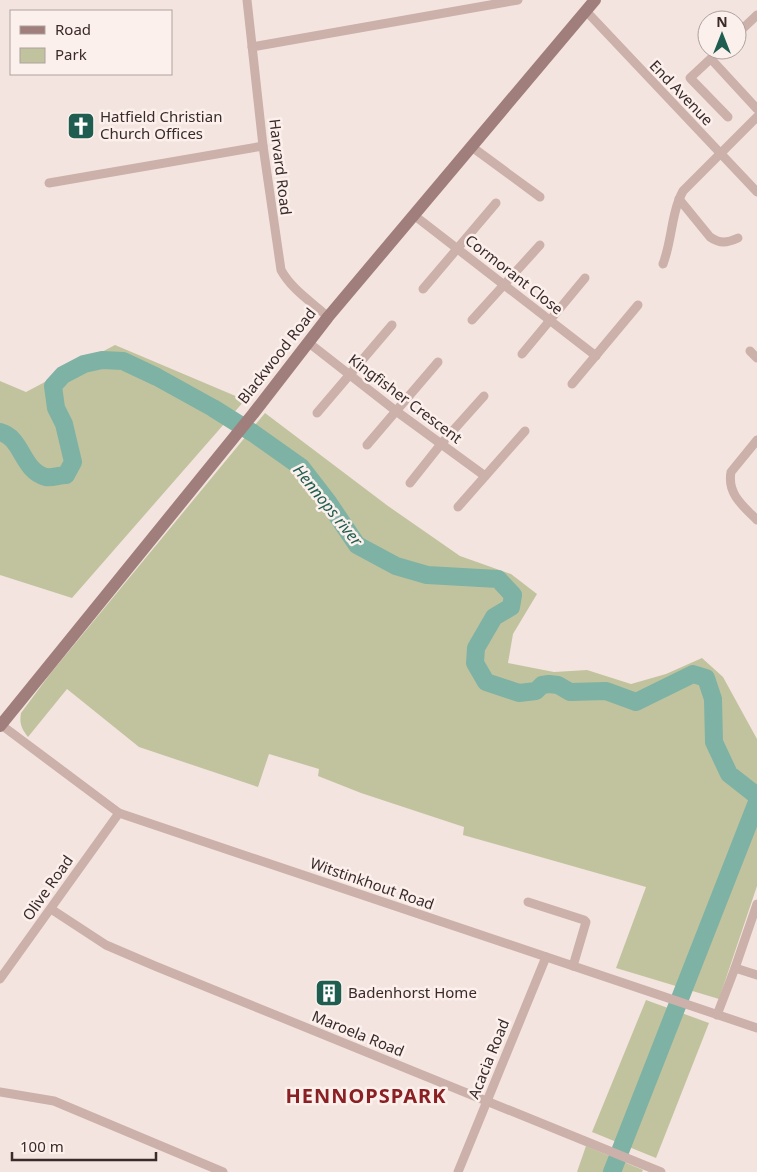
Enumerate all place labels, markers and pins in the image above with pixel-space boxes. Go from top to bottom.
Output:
place label: Hatfield Christian Church Offices [100,106,222,143]
church icon: Hatfield Christian Church Offices [66,111,96,141]
building icon: Badenhorst Home [314,978,344,1008]
place label: Badenhorst Home [348,982,477,1002]

